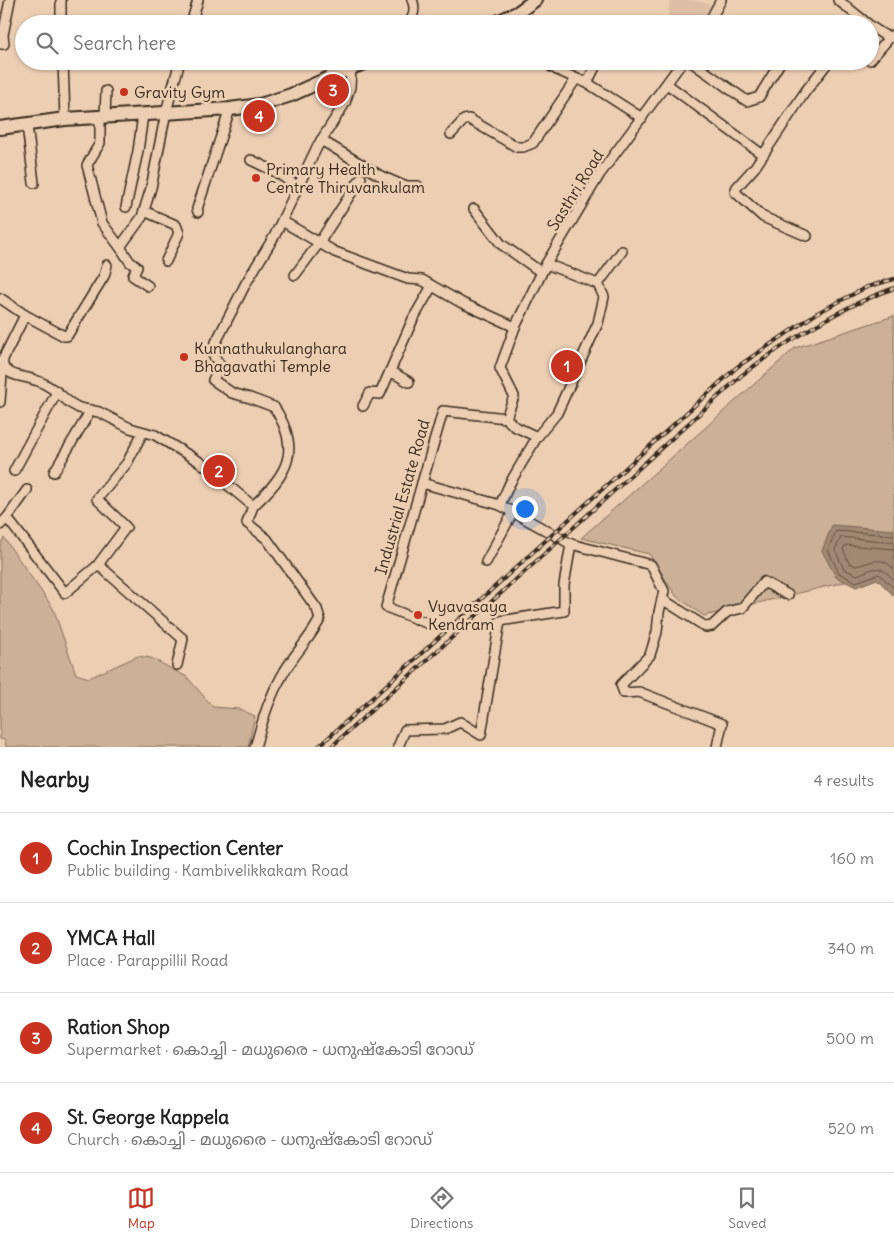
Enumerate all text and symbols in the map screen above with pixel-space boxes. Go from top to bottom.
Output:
search box [15,15,879,70]
icon: search [33,29,61,57]
text: Search here [73,31,176,55]
pin: 3 [317,71,349,109]
place label: Gravity Gym [134,82,225,102]
marker: Gravity Gym [118,86,130,98]
pin: 4 [243,97,275,135]
street label: Sasthri Road [542,146,608,234]
place label: Primary Health Centre Thiruvankulam [266,159,425,197]
marker: Primary Health Centre Thiruvankulam [250,172,262,184]
place label: Kunnathukulanghara Bhagavathi Temple [194,338,347,376]
pin: 1 [551,347,583,385]
marker: Kunnathukulanghara Bhagavathi Temple [178,351,190,363]
street label: Industrial Estate Road [370,417,434,577]
pin: 2 [203,452,235,490]
your location [512,496,538,522]
place label: Vyavasaya Kendram [428,596,507,634]
marker: Vyavasaya Kendram [412,609,424,621]
text: Nearby [20,766,90,793]
text: 4 results [813,770,874,790]
text: Cochin Inspection Center [67,836,283,860]
text: 1 [33,848,39,868]
text: 160 m [830,848,874,868]
text: Public building · Kambivelikkakam Road [67,860,348,880]
text: YMCA Hall [67,926,155,950]
text: 2 [32,938,40,958]
text: 340 m [827,938,874,958]
text: Place · Parappillil Road [67,950,228,970]
text: Ration Shop [67,1015,170,1039]
text: 3 [31,1028,41,1048]
text: 500 m [826,1028,874,1048]
text: Supermarket · കൊച്ചി - മധുരൈ - ധനുഷ്‌കോടി റോഡ് [67,1039,474,1059]
text: St. George Kappela [67,1105,229,1129]
text: 4 [31,1118,41,1138]
text: 520 m [828,1118,874,1138]
text: Church · കൊച്ചി - മധുരൈ - ധനുഷ്‌കോടി റോഡ് [67,1129,432,1149]
tab: Map [127,1184,155,1232]
tab: Directions [410,1184,473,1232]
tab: Saved [728,1184,767,1232]

